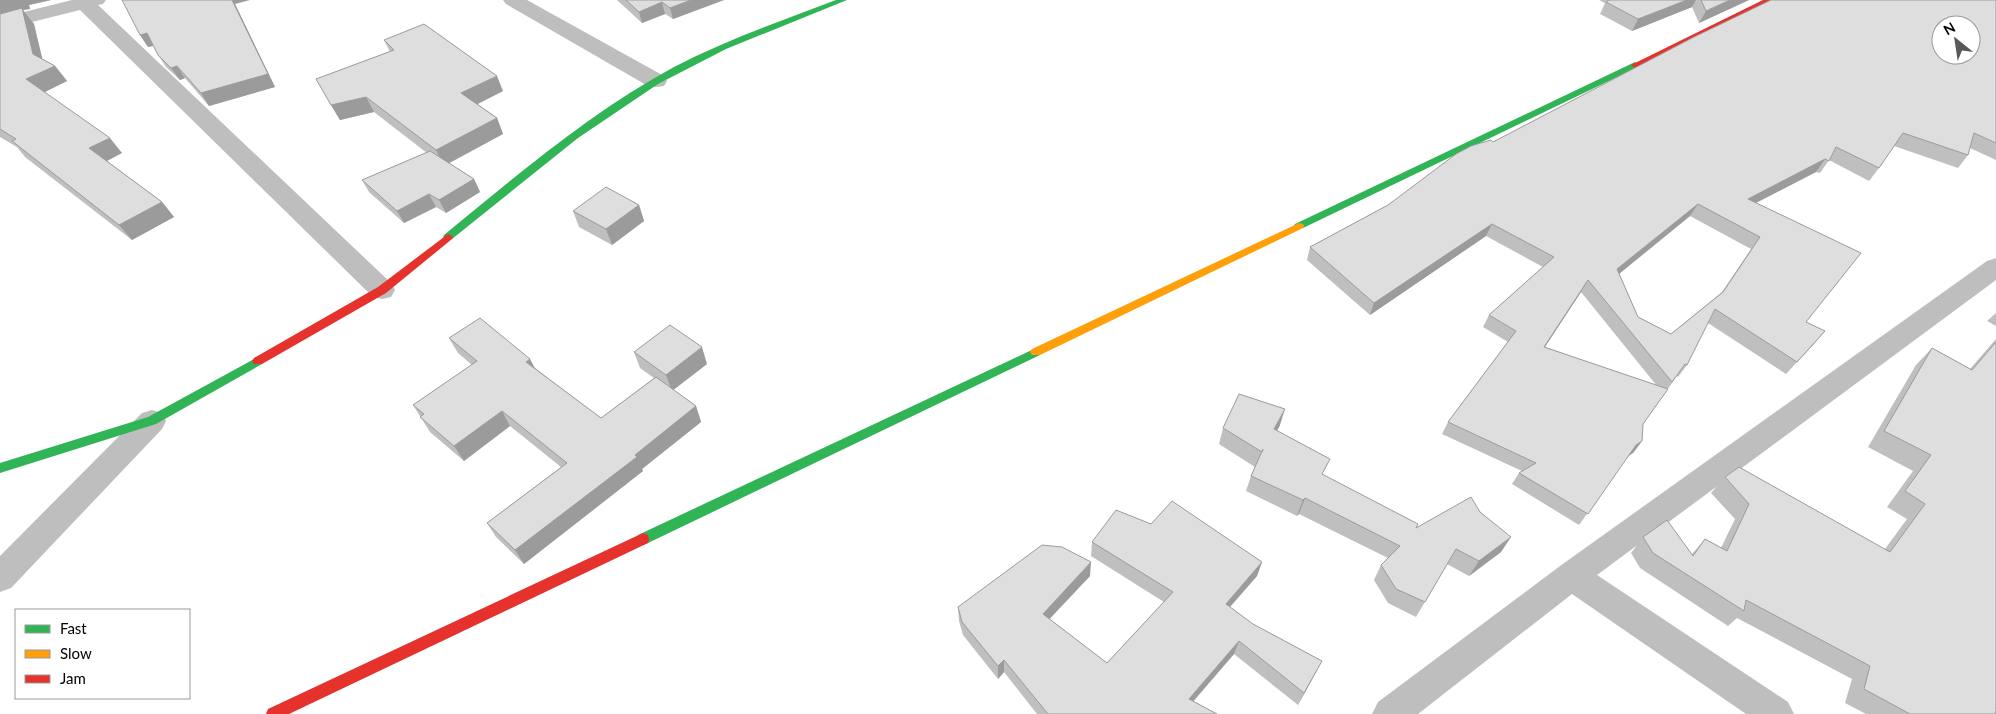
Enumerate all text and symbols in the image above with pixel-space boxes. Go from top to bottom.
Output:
north arrow [1931,15,1981,65]
text: N [1940,18,1958,38]
legend [15,609,190,699]
text: Fast [60,619,87,637]
text: Slow [60,644,92,662]
text: Jam [60,669,86,687]

